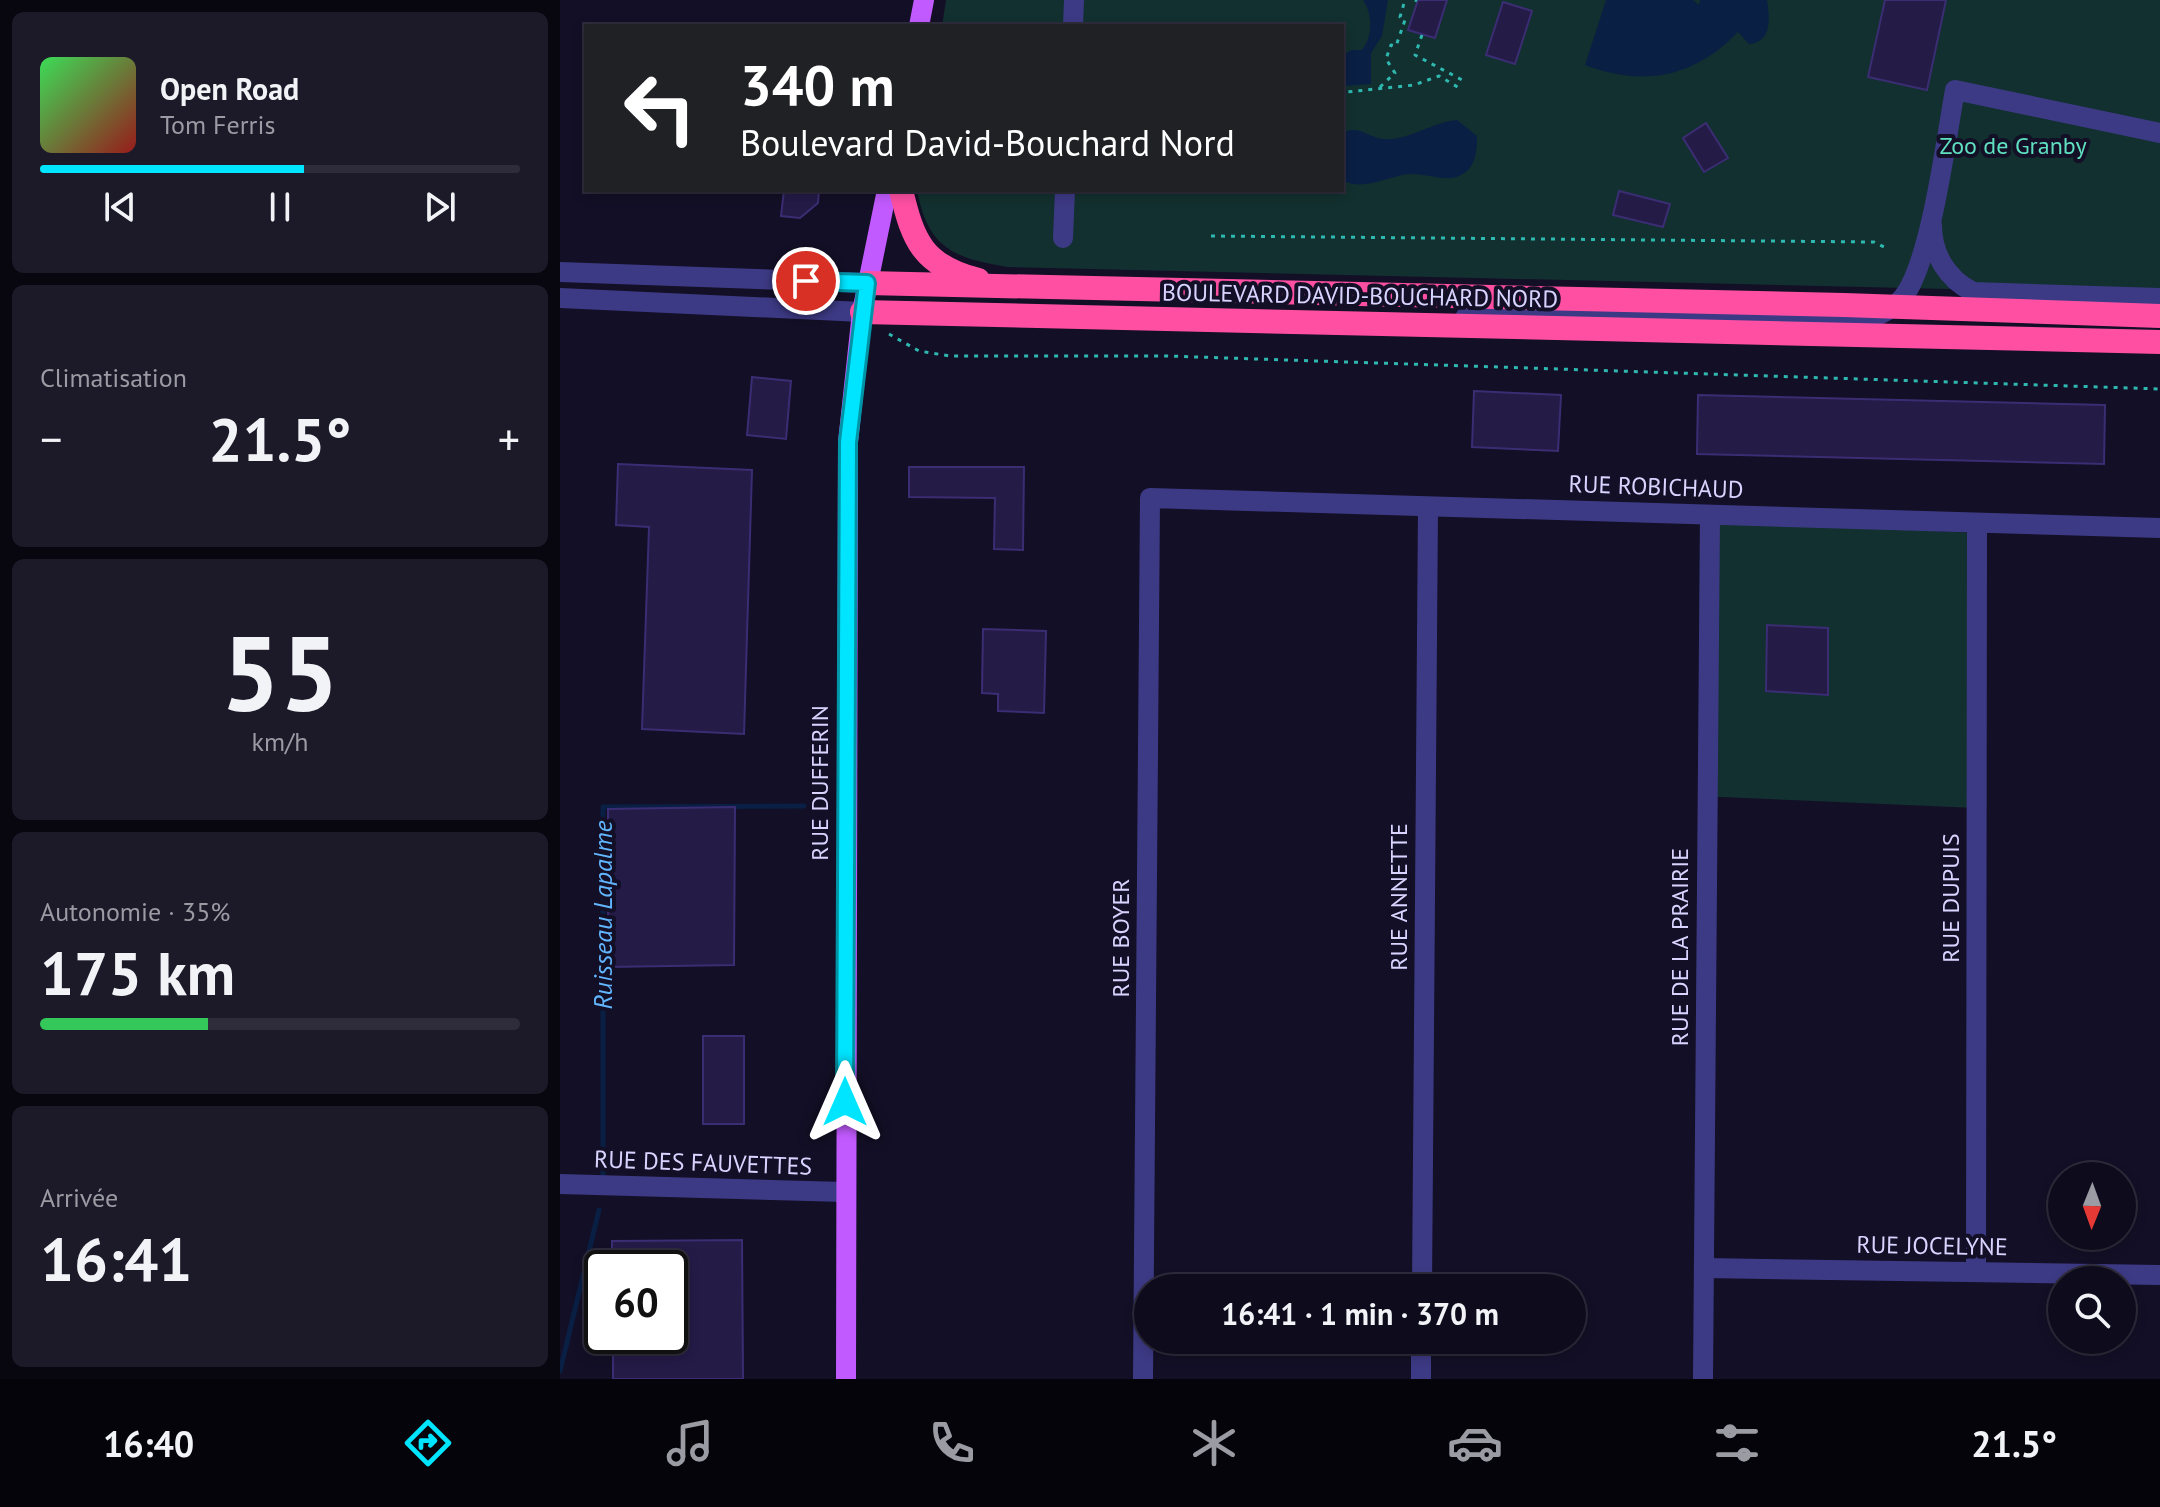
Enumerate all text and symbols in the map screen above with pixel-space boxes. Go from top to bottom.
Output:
text: 340 m [740,49,895,121]
icon: left [608,56,712,160]
text: Open Road [160,69,299,108]
text: Tom Ferris [160,108,275,141]
text: Boulevard David-Bouchard Nord [740,119,1235,166]
park label: Zoo de Granby [1939,130,2087,161]
icon: previous [98,185,142,229]
icon: pause [258,185,302,229]
icon: next [418,185,462,229]
pin [772,247,840,315]
icon: arrive [784,259,828,303]
street label: BOULEVARD DAVID-BOUCHARD NORD [1162,277,1558,314]
text: Climatisation [40,361,187,394]
text: 21.5° [208,400,352,478]
text: − [40,410,62,467]
text: + [498,410,520,467]
street label: RUE ROBICHAUD [1568,468,1744,505]
text: 55 [221,605,339,740]
street label: RUE DUFFERIN [804,705,835,861]
text: km/h [252,725,309,758]
water label: Ruisseau Lapalme [586,820,619,1010]
street label: RUE ANNETTE [1383,823,1414,971]
street label: RUE DUPUIS [1935,833,1966,963]
street label: RUE DE LA PRAIRIE [1664,848,1695,1046]
street label: RUE BOYER [1105,878,1136,998]
text: Autonomie · 35% [40,895,230,928]
text: 175 km [40,934,235,1012]
position arrow [803,1060,887,1144]
street label: RUE DES FAUVETTES [593,1143,813,1182]
north arrow [2048,1162,2136,1250]
map controls [2048,1162,2136,1354]
text: Arrivée [40,1181,118,1214]
text: 16:41 [40,1220,192,1298]
street label: RUE JOCELYNE [1856,1229,2008,1262]
speed limit sign: 60 [584,1250,688,1354]
button: search [2048,1266,2136,1354]
text: 16:41 · 1 min · 370 m [1221,1294,1499,1333]
icon: directions [400,1415,456,1471]
icon: music [662,1415,718,1471]
icon: phone [924,1415,980,1471]
icon: climate [1186,1415,1242,1471]
icon: car [1447,1415,1503,1471]
icon: filters [1709,1415,1765,1471]
text: 16:40 [103,1420,194,1467]
text: 21.5° [1971,1420,2057,1467]

